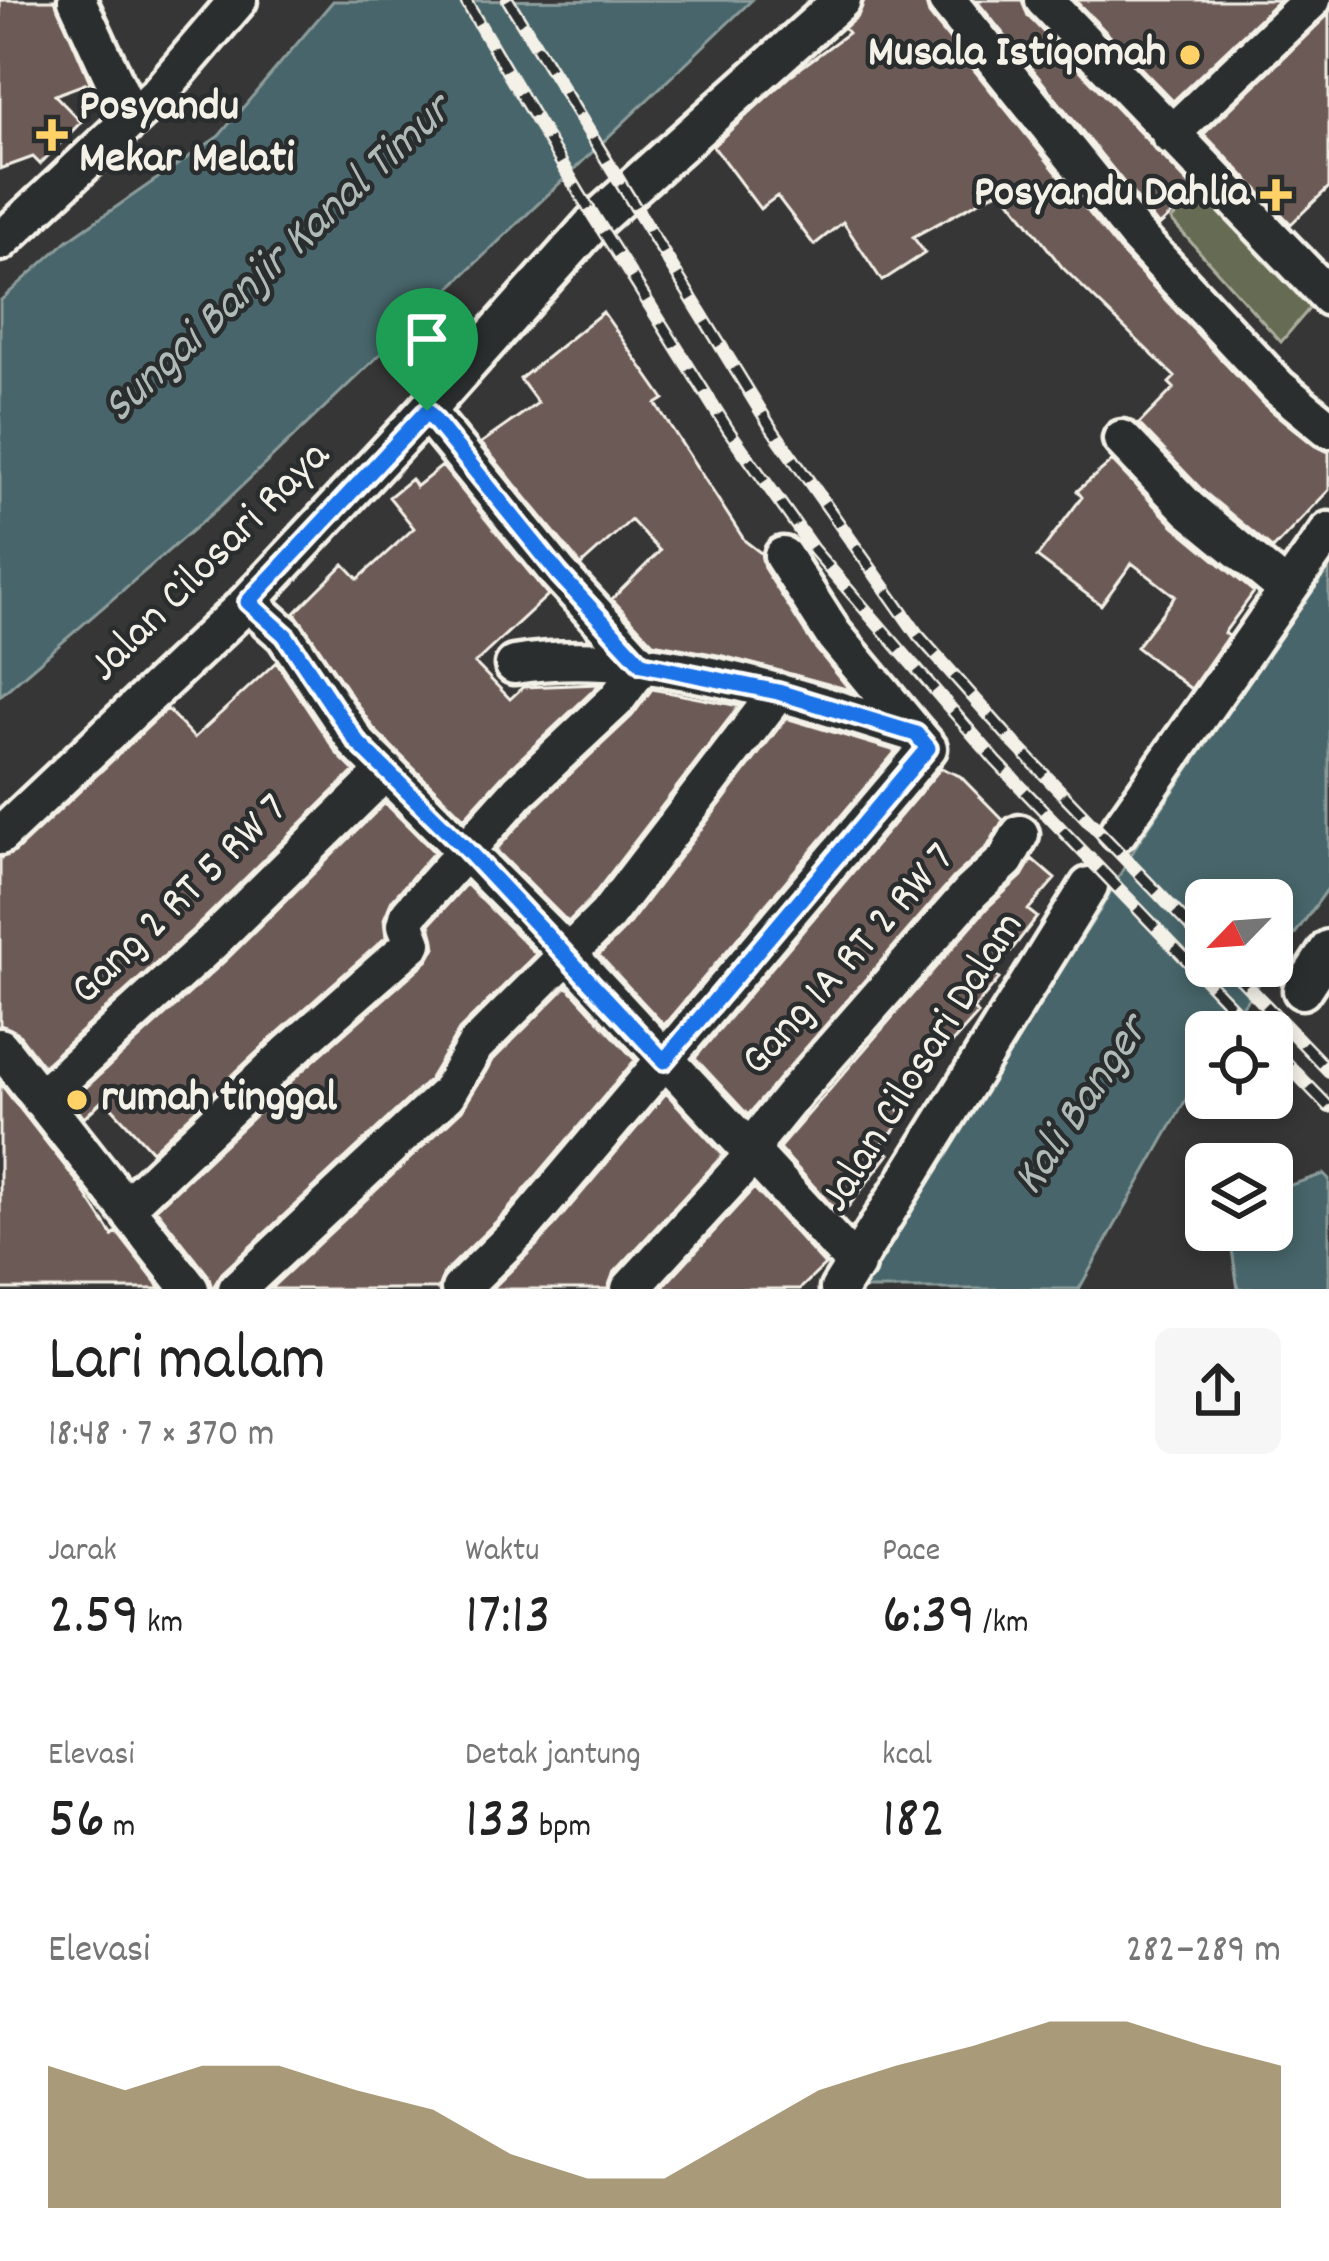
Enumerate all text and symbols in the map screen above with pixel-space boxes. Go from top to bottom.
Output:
place label: Musala Istiqomah [868,23,1166,87]
marker: Musala Istiqomah [1177,42,1203,68]
place label: Posyandu Mekar Melati [79,77,295,193]
water label: Sungai Banjir Kanal Timur [89,77,473,442]
marker: Posyandu Mekar Melati [36,119,68,151]
place label: Posyandu Dahlia [974,163,1251,227]
marker: Posyandu Dahlia [1260,179,1292,211]
pin [376,288,478,411]
icon: arrive [394,306,460,372]
street label: Jalan Cilosari Raya [76,427,347,698]
street label: Gang 2 RT 5 RW 7 [58,780,304,1022]
street label: Gang 1A RT 2 RW 7 [728,830,972,1092]
north arrow [1185,879,1293,987]
map controls [1185,879,1293,1251]
street label: Jalan Cilosari Dalam [806,900,1042,1226]
water label: Kali Banger [998,999,1171,1211]
button: locate [1185,1011,1293,1119]
place label: rumah tinggal [101,1068,337,1132]
marker: rumah tinggal [64,1087,90,1113]
button: layers [1185,1143,1293,1251]
text: Lari malam [48,1317,326,1411]
button: share [1155,1328,1281,1454]
text: 18:48 · 7 × 370 m [48,1409,275,1464]
text: Jarak [48,1529,117,1576]
text: Waktu [465,1529,539,1576]
text: Pace [882,1529,940,1576]
text: 2.59 [48,1576,139,1662]
text: 17:13 [465,1576,551,1662]
text: 6:39 [882,1576,975,1662]
text: km [139,1601,183,1648]
text: /km [975,1601,1029,1648]
text: Elevasi [48,1733,135,1780]
text: Detak jantung [465,1733,641,1780]
text: kcal [882,1733,932,1780]
text: 56 [48,1780,105,1866]
text: 133 [465,1780,531,1866]
text: 182 [882,1780,945,1866]
text: m [105,1805,135,1852]
text: bpm [531,1805,591,1852]
text: Elevasi [48,1925,150,1980]
text: 282–289 m [1126,1925,1281,1980]

